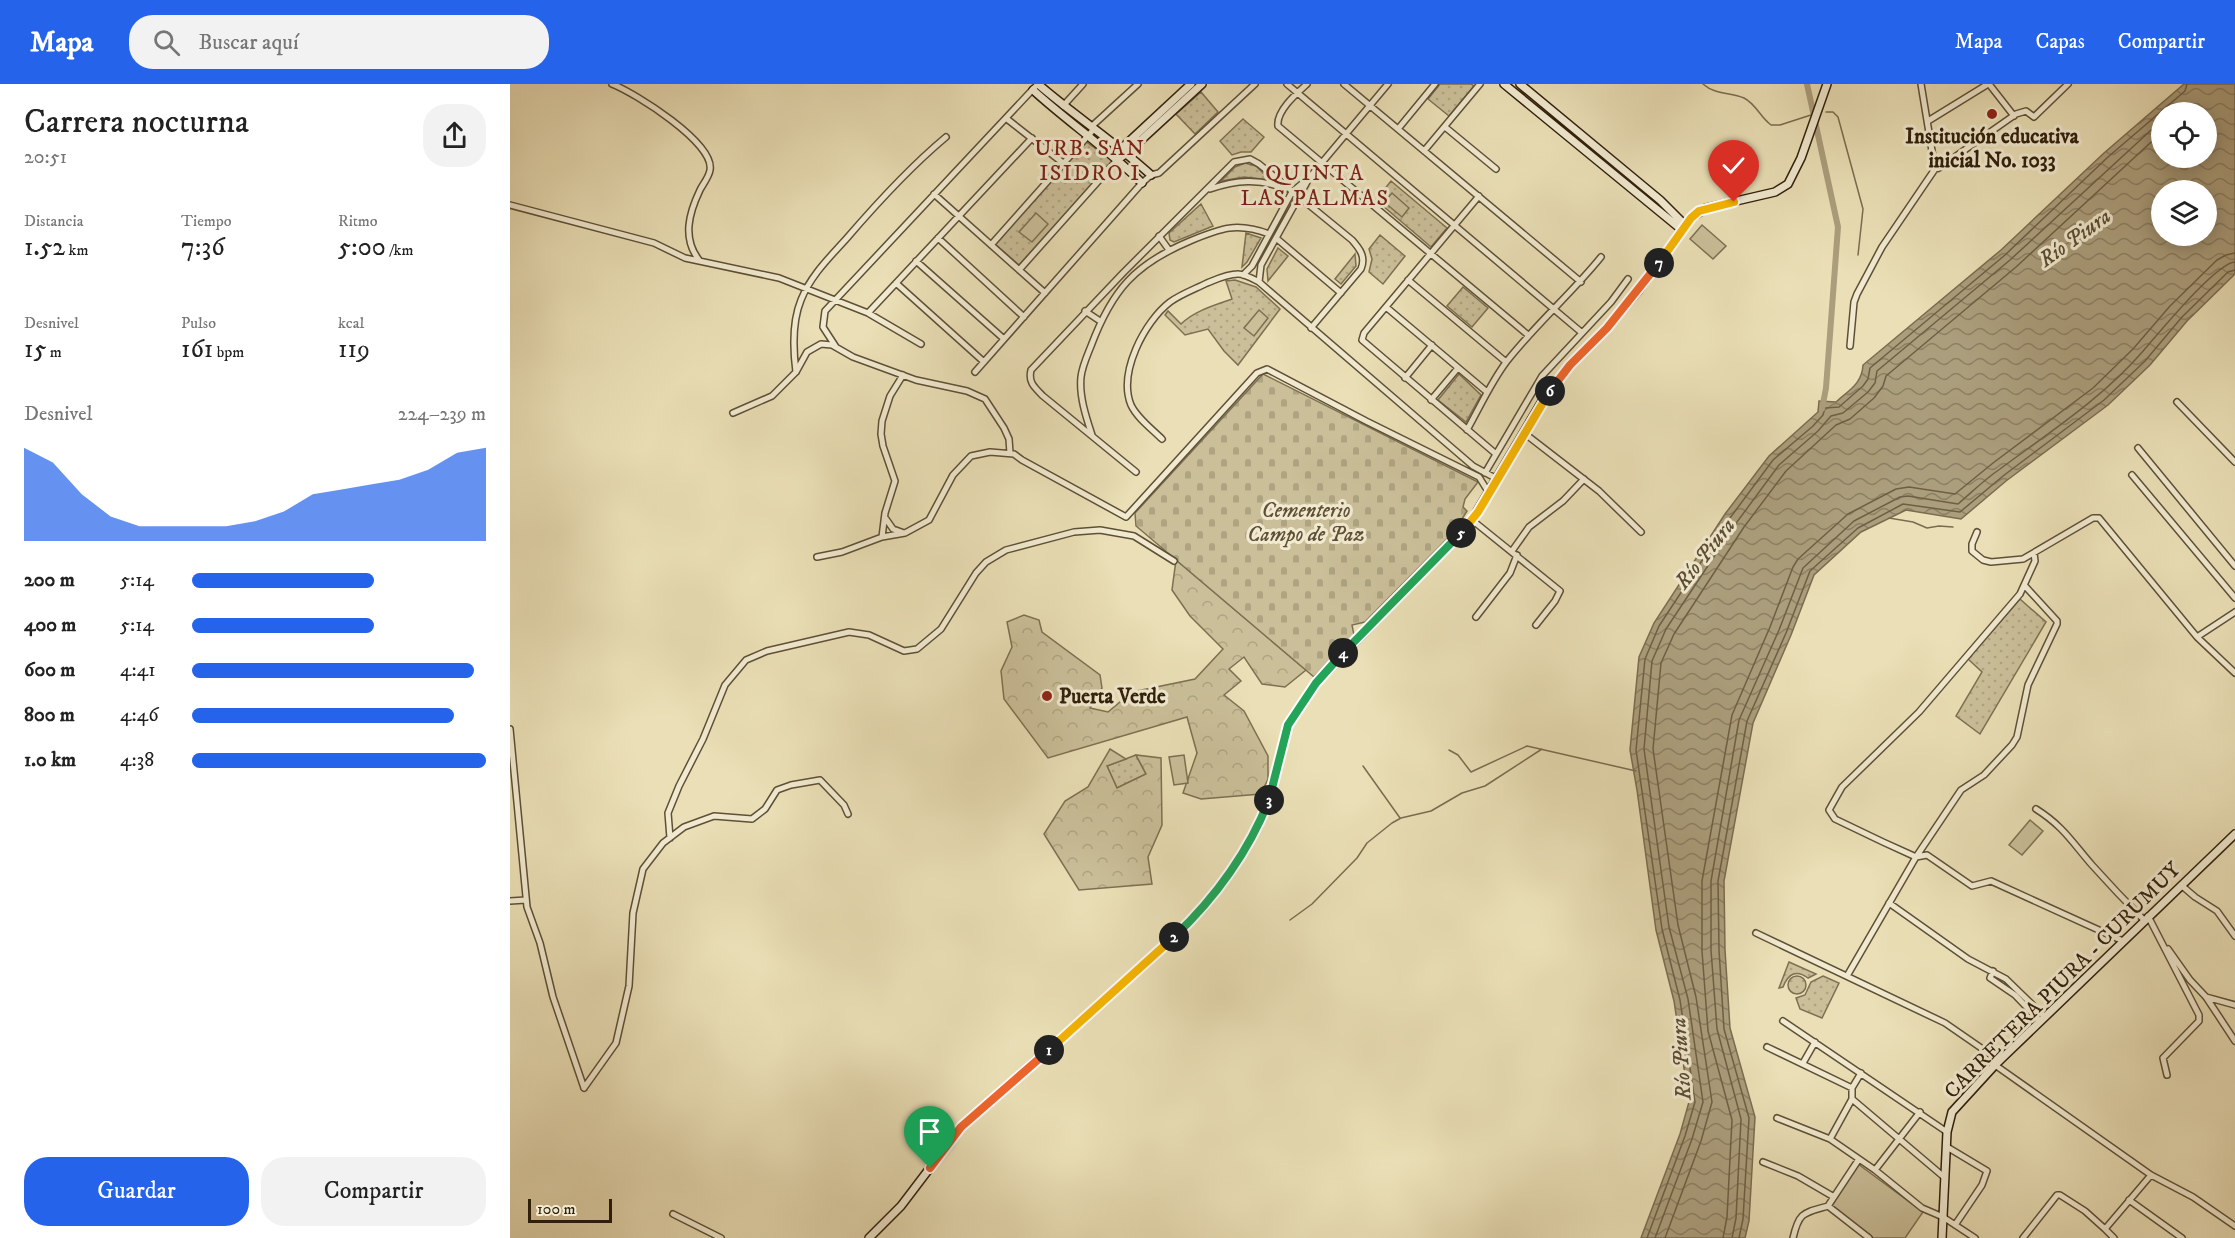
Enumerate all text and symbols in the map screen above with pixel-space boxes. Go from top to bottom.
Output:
search box [129,15,549,69]
text: Mapa [30,25,93,60]
icon: search [150,26,183,59]
text: Buscar aquí [198,29,299,56]
text: Mapa [1955,29,2002,55]
text: Capas [2035,29,2085,55]
text: Compartir [2118,29,2205,55]
text: Carrera nocturna [24,102,249,143]
map controls [2151,102,2217,246]
button: locate [2151,102,2217,168]
button: share [423,104,486,167]
marker: Institución educativa inicial No. 1033 [1985,107,1999,121]
place label: Institución educativa inicial No. 1033 [1905,124,2080,174]
district label: URB. SAN ISIDRO I [1034,135,1146,187]
pin [1708,140,1759,202]
text: 20:51 [24,145,67,170]
icon: check [1717,149,1750,182]
district label: QUINTA LAS PALMAS [1240,160,1390,212]
button: layers [2151,180,2217,246]
water label: Río Piura [2033,203,2116,274]
text: Distancia [24,211,83,231]
text: Tiempo [181,211,232,231]
text: Ritmo [338,211,378,231]
text: 1.52 [24,231,65,264]
text: 7:36 [181,231,225,264]
text: 5:00 [338,231,386,264]
text: km [65,240,89,260]
text: /km [386,240,413,260]
pin: 7 [1644,248,1674,278]
text: 7 [1655,253,1663,273]
text: Desnivel [24,313,79,333]
text: Pulso [181,313,216,333]
text: kcal [338,313,364,333]
text: 15 [24,333,46,366]
text: 161 [181,333,213,366]
text: 119 [338,333,370,366]
text: m [46,342,62,362]
text: bpm [213,342,244,362]
pin: 6 [1535,376,1565,406]
text: 6 [1546,381,1554,401]
text: Desnivel [24,402,93,427]
text: 224–239 m [398,402,486,427]
park label: Cementerio Campo de Paz [1247,498,1365,548]
water label: Río Piura [1668,513,1741,596]
pin: 5 [1446,518,1476,548]
text: 5 [1457,523,1465,543]
text: 200 m [24,568,75,593]
text: 5:14 [120,568,154,593]
text: 400 m [24,613,76,638]
text: 5:14 [120,613,154,638]
pin: 4 [1328,638,1358,668]
text: 4 [1338,643,1348,663]
text: 600 m [24,658,75,683]
text: 4:41 [120,658,156,683]
place label: Puerta Verde [1059,684,1166,710]
marker: Puerta Verde [1040,689,1054,703]
text: 800 m [24,703,75,728]
text: 4:46 [120,703,159,728]
text: 1.0 km [24,748,76,773]
text: 4:38 [120,748,154,773]
pin: 3 [1254,785,1284,815]
text: 3 [1266,790,1272,810]
street label: CARRETERA PIURA - CURUMUY [1939,857,2187,1104]
pin: 2 [1159,922,1189,952]
text: 2 [1170,927,1178,947]
water label: Río Piura [1665,1017,1698,1102]
pin: 1 [1034,1035,1064,1065]
text: 1 [1046,1040,1052,1060]
pin [904,1106,955,1168]
icon: arrive [913,1115,946,1148]
button: Guardar [24,1157,249,1226]
button: Compartir [261,1157,486,1226]
scale bar [528,1196,612,1224]
text: 100 m [537,1199,576,1219]

